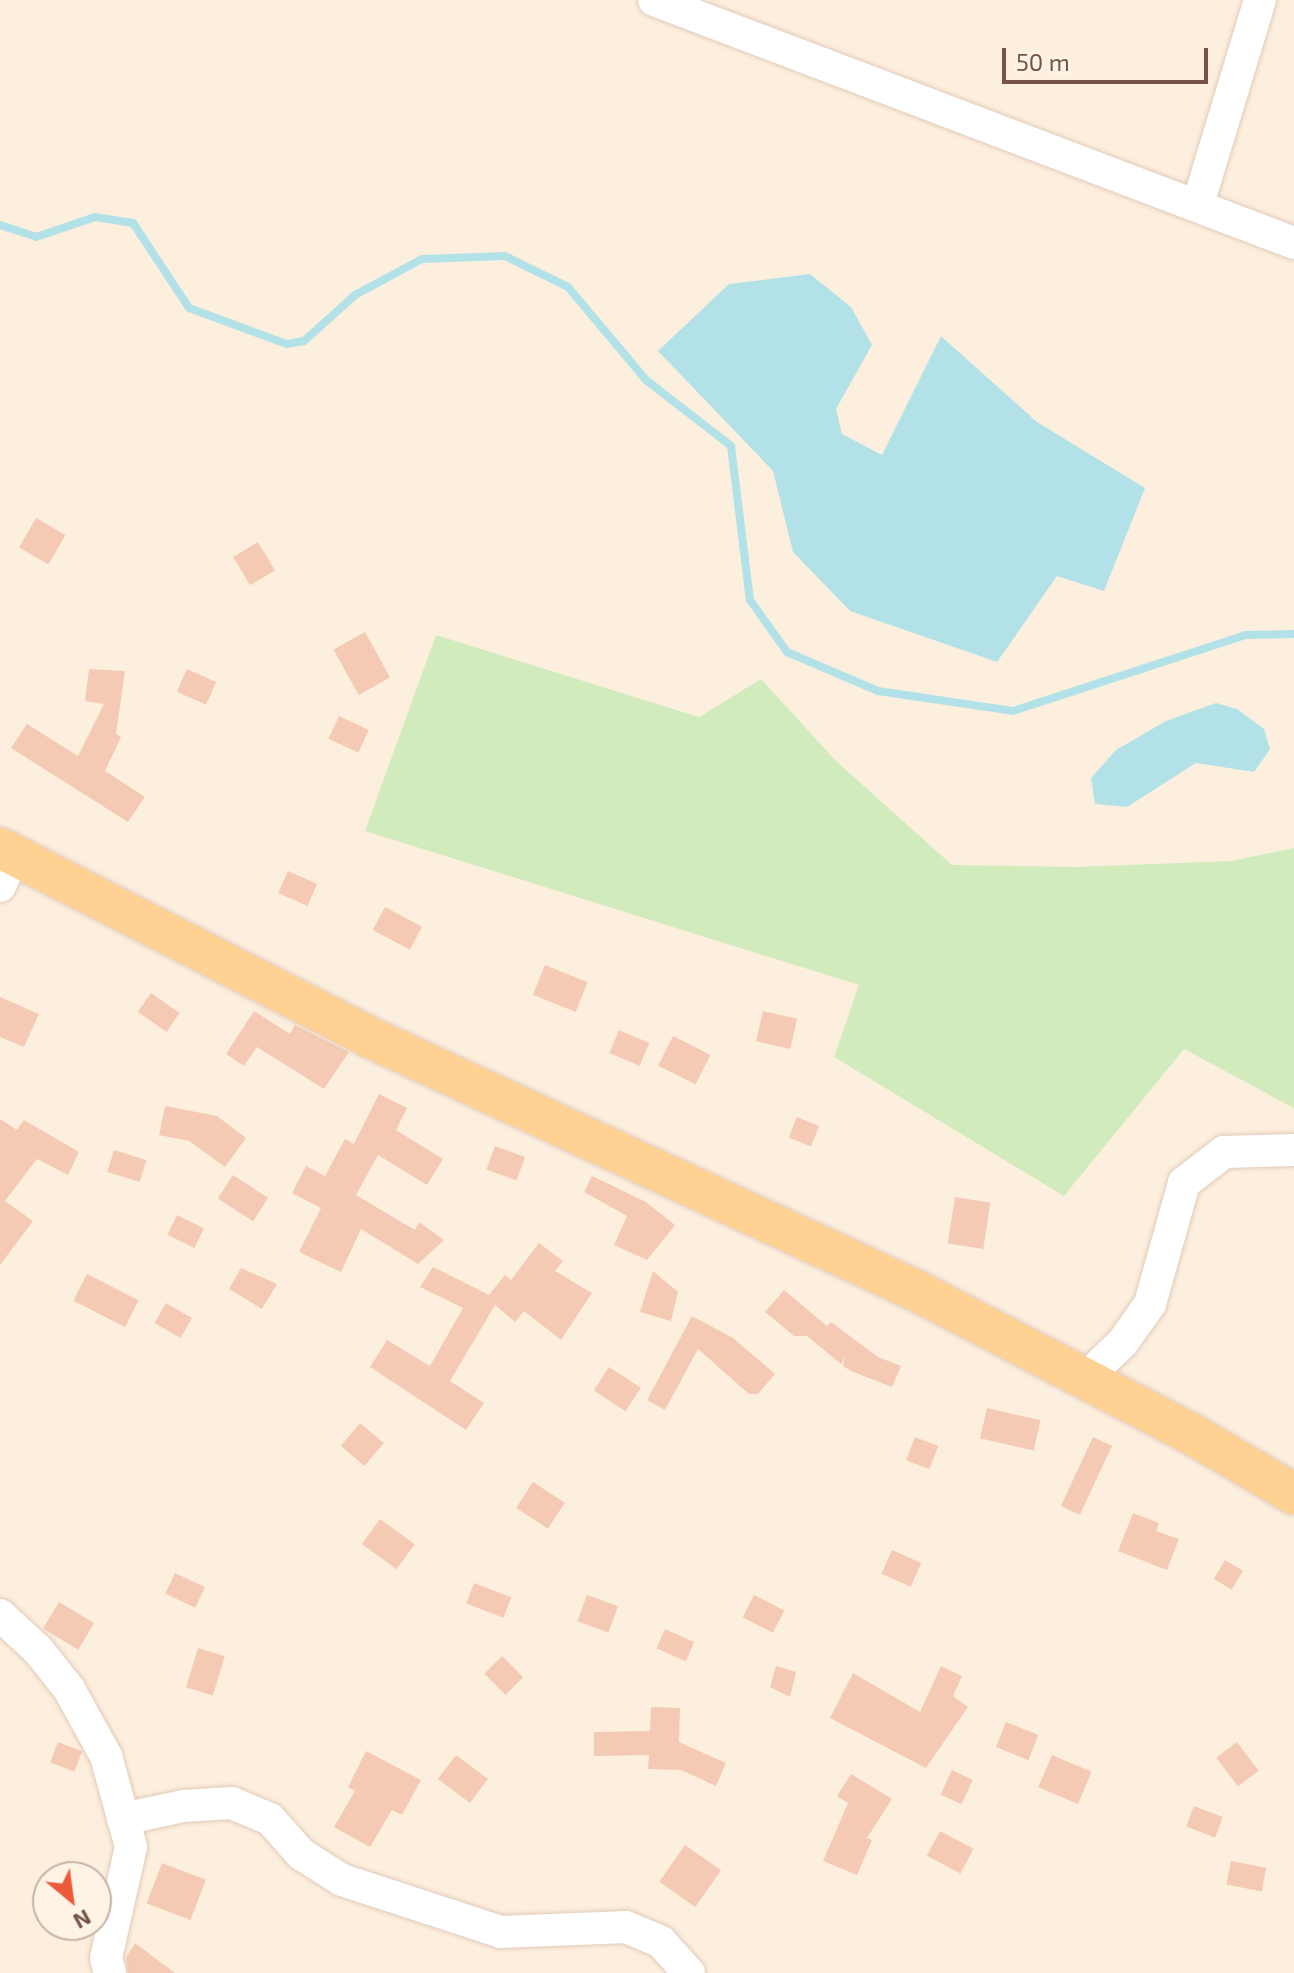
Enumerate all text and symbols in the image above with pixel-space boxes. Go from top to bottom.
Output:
scale bar [1006,32,1212,82]
text: 50 m [1016,47,1070,76]
north arrow [32,1861,112,1941]
text: N [69,1905,96,1935]

